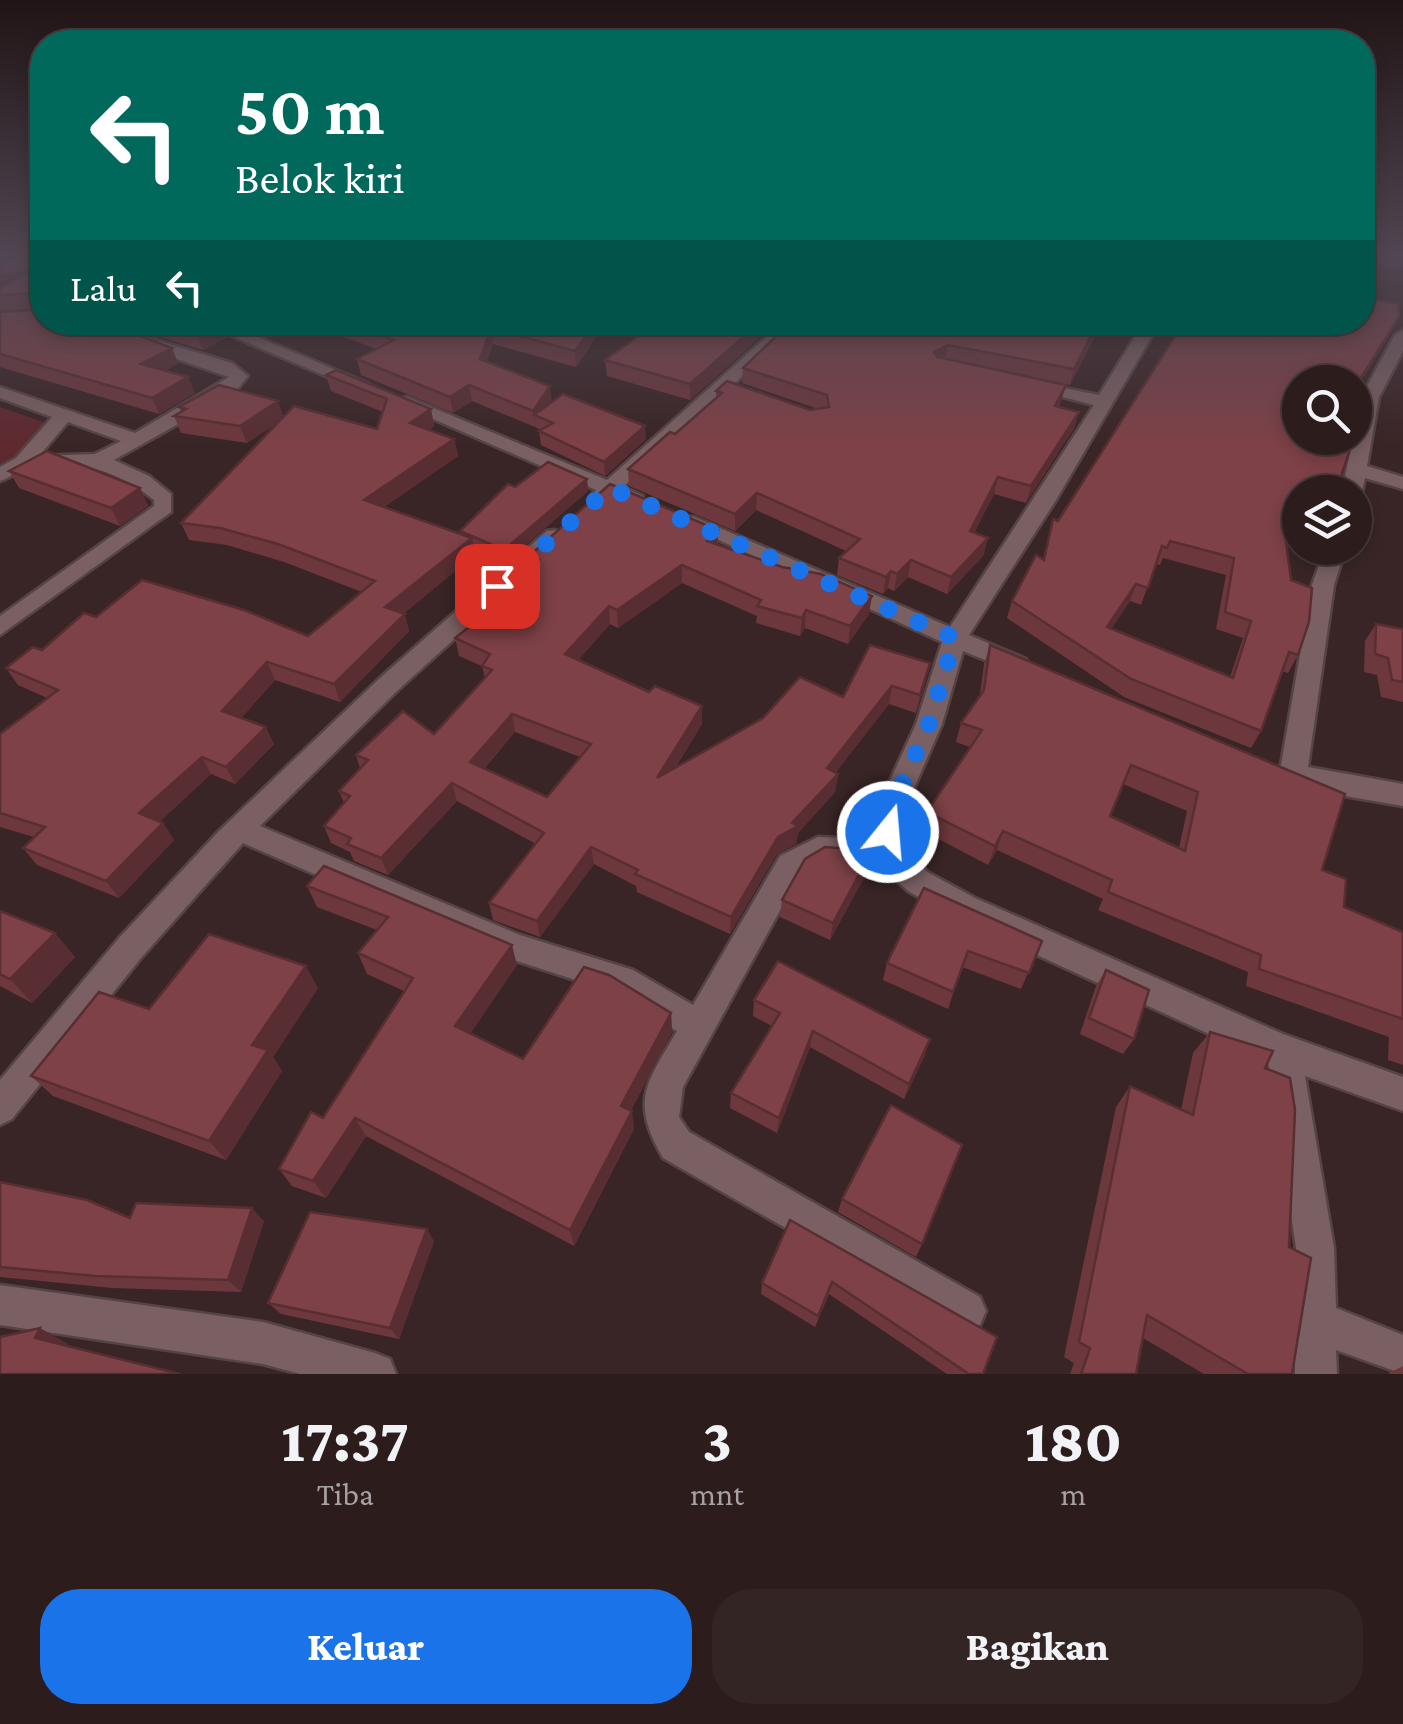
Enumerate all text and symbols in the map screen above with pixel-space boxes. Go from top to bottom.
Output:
icon: left [70,70,200,200]
text: 50 m [235,71,385,149]
text: Belok kiri [235,153,405,203]
icon: left [157,260,212,315]
text: Lalu [70,267,137,309]
map controls [1282,365,1372,565]
button: search [1282,365,1372,455]
button: layers [1282,475,1372,565]
pin [455,544,540,629]
icon: arrive [470,559,525,614]
position arrow [836,780,940,884]
text: 17:37 [281,1407,409,1474]
text: 3 [702,1407,732,1474]
text: 180 [1025,1407,1122,1474]
text: Tiba [317,1476,374,1512]
text: mnt [690,1476,744,1512]
text: m [1061,1476,1086,1512]
button: Keluar [40,1589,692,1704]
button: Bagikan [712,1589,1363,1704]

